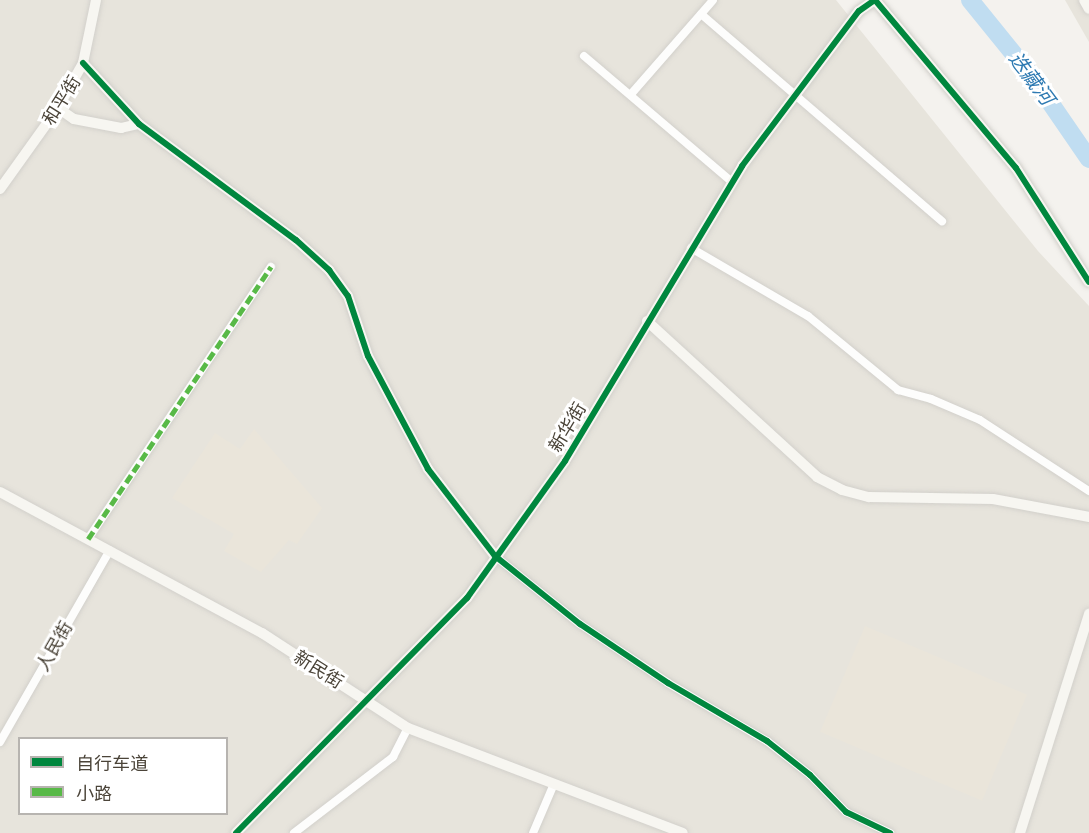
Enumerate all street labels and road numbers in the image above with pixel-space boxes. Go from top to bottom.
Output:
street label: 和平街 [38,71,84,129]
street label: 新华街 [544,398,590,456]
street label: 人民街 [31,617,77,675]
street label: 新民街 [290,646,348,692]

